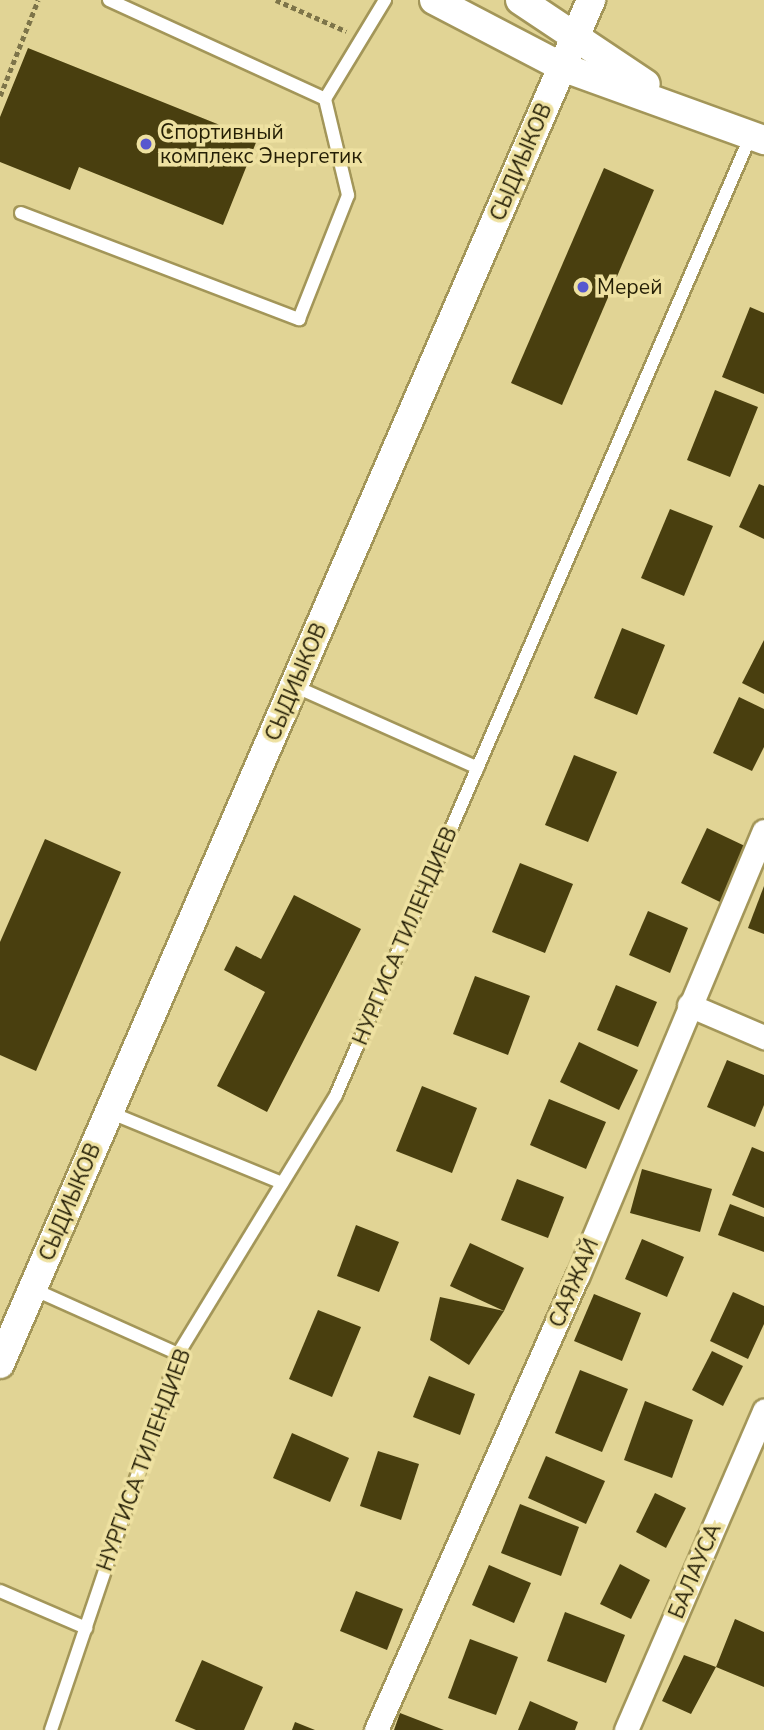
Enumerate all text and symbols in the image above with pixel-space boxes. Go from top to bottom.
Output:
street label: СЫДИЫКОВ [485,99,557,225]
place label: Спортивный комплекс Энергетик [160,119,362,169]
marker: Спортивный комплекс Энергетик [138,136,154,152]
place label: Мерей [597,274,662,300]
marker: Мерей [575,279,591,295]
street label: СЫДИЫКОВ [260,619,332,745]
street label: НУРГИСА ТИЛЕНДИЕВ [348,823,462,1049]
street label: СЫДИЫКОВ [34,1139,106,1265]
street label: САЯЖАЙ [544,1235,604,1331]
street label: НУРГИСА ТИЛЕНДИЕВ [92,1346,196,1574]
street label: БАЛАУСА [664,1520,726,1622]

